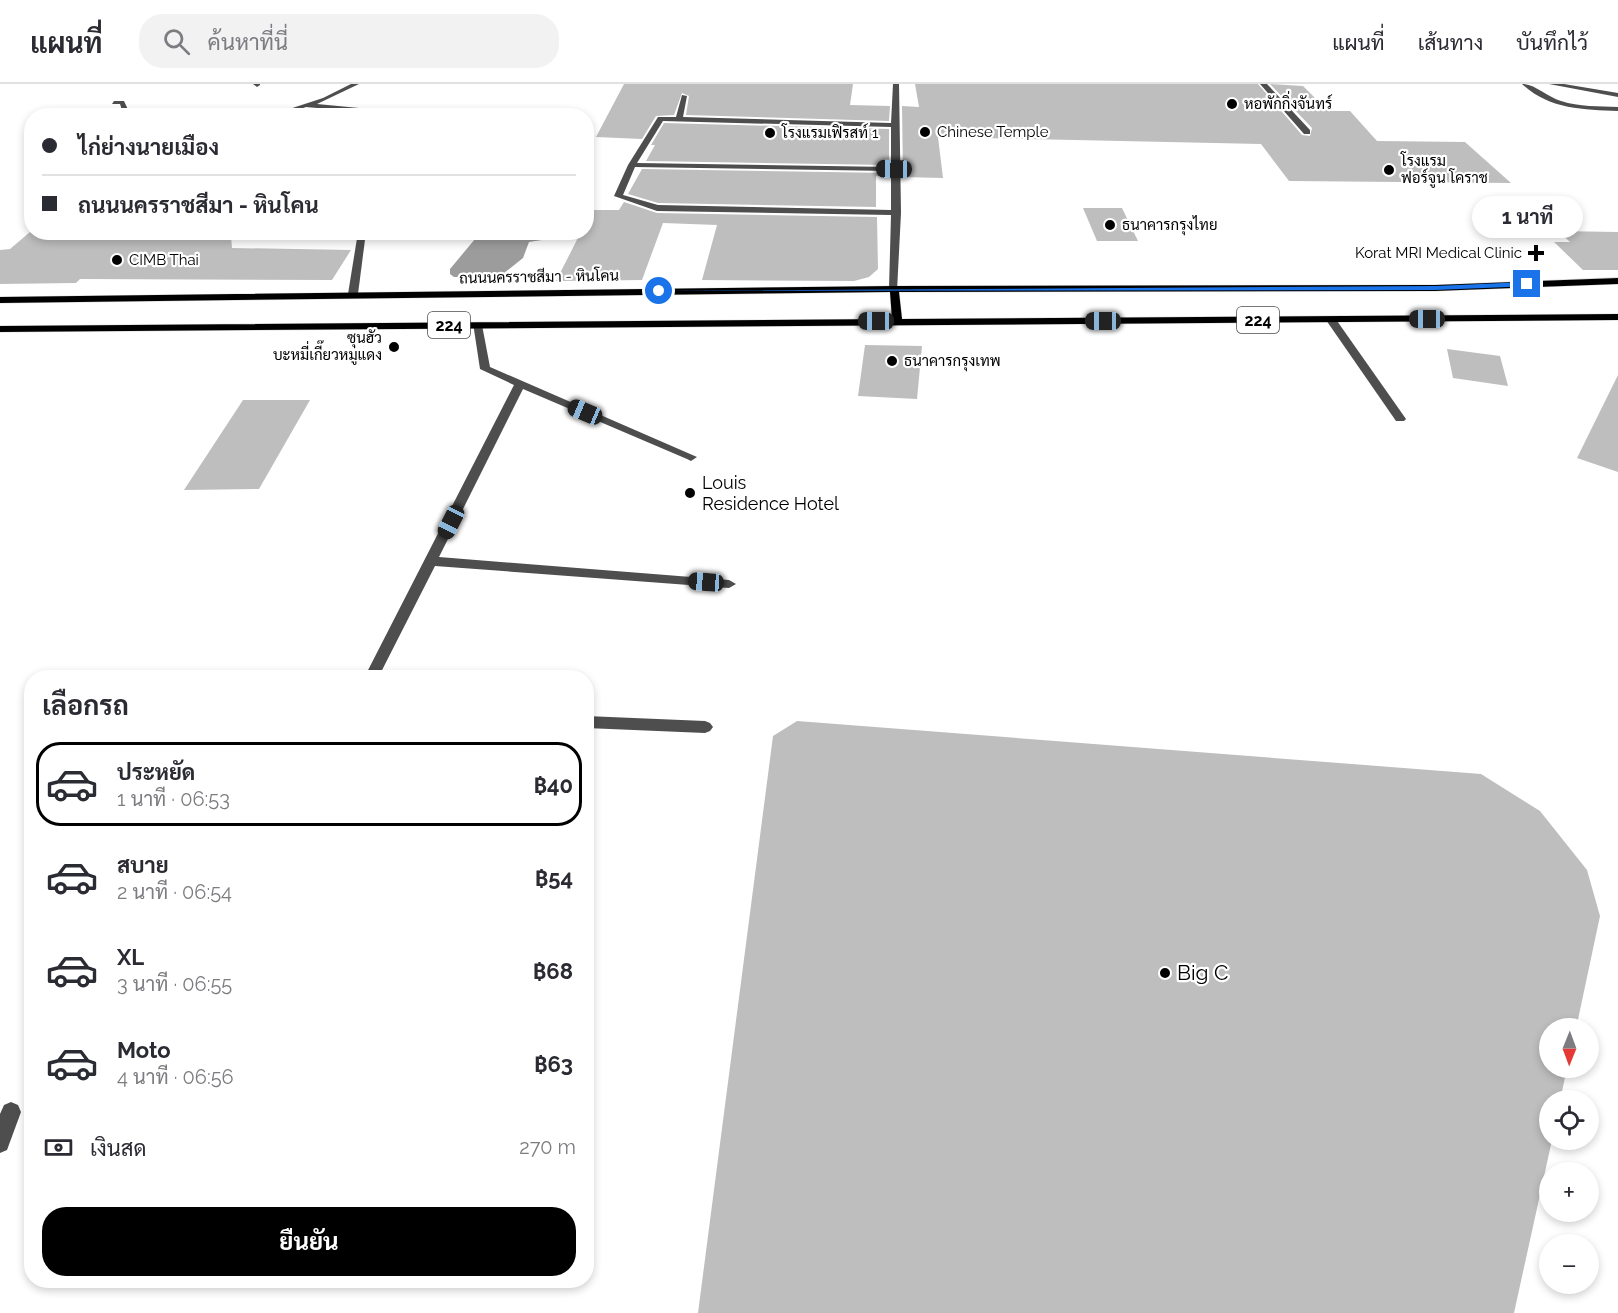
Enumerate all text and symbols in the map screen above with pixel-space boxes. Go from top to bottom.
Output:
search box [139,14,559,68]
icon: search [160,25,193,58]
text: แผนที่ [30,27,103,60]
text: ค้นหาที่นี่ [208,29,288,55]
text: แผนที่ [1332,30,1385,55]
text: เส้นทาง [1418,30,1483,55]
text: บันทึกไว้ [1516,30,1588,55]
place label: หอพักกิ่งจันทร์ [1244,90,1332,113]
marker: หอพักกิ่งจันทร์ [1225,97,1239,111]
place label: โรงแรมเฟิรสท์ 1 [781,123,879,142]
place label: Chinese Temple [937,123,1049,141]
marker: Chinese Temple [918,125,932,139]
marker: โรงแรมเฟิรสท์ 1 [763,126,777,140]
text: ไก่ย่างนายเมือง [78,134,219,160]
place label: โรงแรม ฟอร์จูน โคราช [1400,151,1488,188]
car [876,160,912,178]
marker: โรงแรม ฟอร์จูน โคราช [1382,163,1396,177]
text: ถนนนครราชสีมา - หินโคน [78,192,319,218]
callout: 1 นาที [1472,197,1582,239]
text: 1 นาที [1502,205,1553,229]
place label: ธนาคารกรุงไทย [1122,215,1218,236]
marker: ธนาคารกรุงไทย [1103,218,1117,232]
place label: Korat MRI Medical Clinic [1355,244,1522,262]
marker: Korat MRI Medical Clinic [1527,244,1545,262]
place label: CIMB Thai [129,251,199,269]
marker: CIMB Thai [110,253,124,267]
street label: ถนนนครราชสีมา - หินโคน [459,266,619,287]
route end [1513,270,1540,297]
route start [645,277,672,304]
road number: 224 [1237,307,1279,333]
car [1409,310,1445,328]
road number: 224 [428,312,470,338]
car [858,312,894,330]
car [1085,312,1121,330]
place label: ซุนฮัว บะหมี่เกี๊ยวหมูแดง [273,329,382,365]
marker: ซุนฮัว บะหมี่เกี๊ยวหมูแดง [387,340,401,354]
place label: ธนาคารกรุงเทพ [904,352,1001,372]
marker: ธนาคารกรุงเทพ [885,354,899,368]
car [565,397,605,427]
place label: Louis Residence Hotel [702,472,839,514]
marker: Louis Residence Hotel [683,486,697,500]
car [435,502,467,542]
car [687,572,725,592]
text: เลือกรถ [42,690,129,721]
icon: car [45,757,99,811]
text: ประหยัด [117,759,195,785]
text: ฿40 [534,772,573,798]
text: 1 นาที · 06:53 [117,787,230,811]
icon: car [45,850,99,904]
text: สบาย [117,852,169,878]
text: ฿54 [535,865,573,891]
text: 2 นาที · 06:54 [117,880,232,904]
icon: car [45,943,99,997]
text: XL [117,944,144,970]
text: ฿68 [533,958,573,984]
place label: Big C [1177,960,1228,985]
marker: Big C [1158,966,1172,980]
text: 3 นาที · 06:55 [117,972,232,996]
north arrow [1539,1018,1599,1078]
map controls [1539,1018,1599,1294]
icon: car [45,1036,99,1090]
text: Moto [117,1037,171,1063]
text: ฿63 [534,1051,573,1077]
text: 4 นาที · 06:56 [117,1065,234,1089]
button: locate [1539,1090,1599,1150]
icon: cash [42,1131,75,1164]
text: เงินสด [90,1135,147,1161]
text: 270 m [519,1135,576,1159]
button: + [1539,1162,1599,1222]
button: ยืนยัน [42,1207,576,1276]
button: − [1539,1234,1599,1294]

